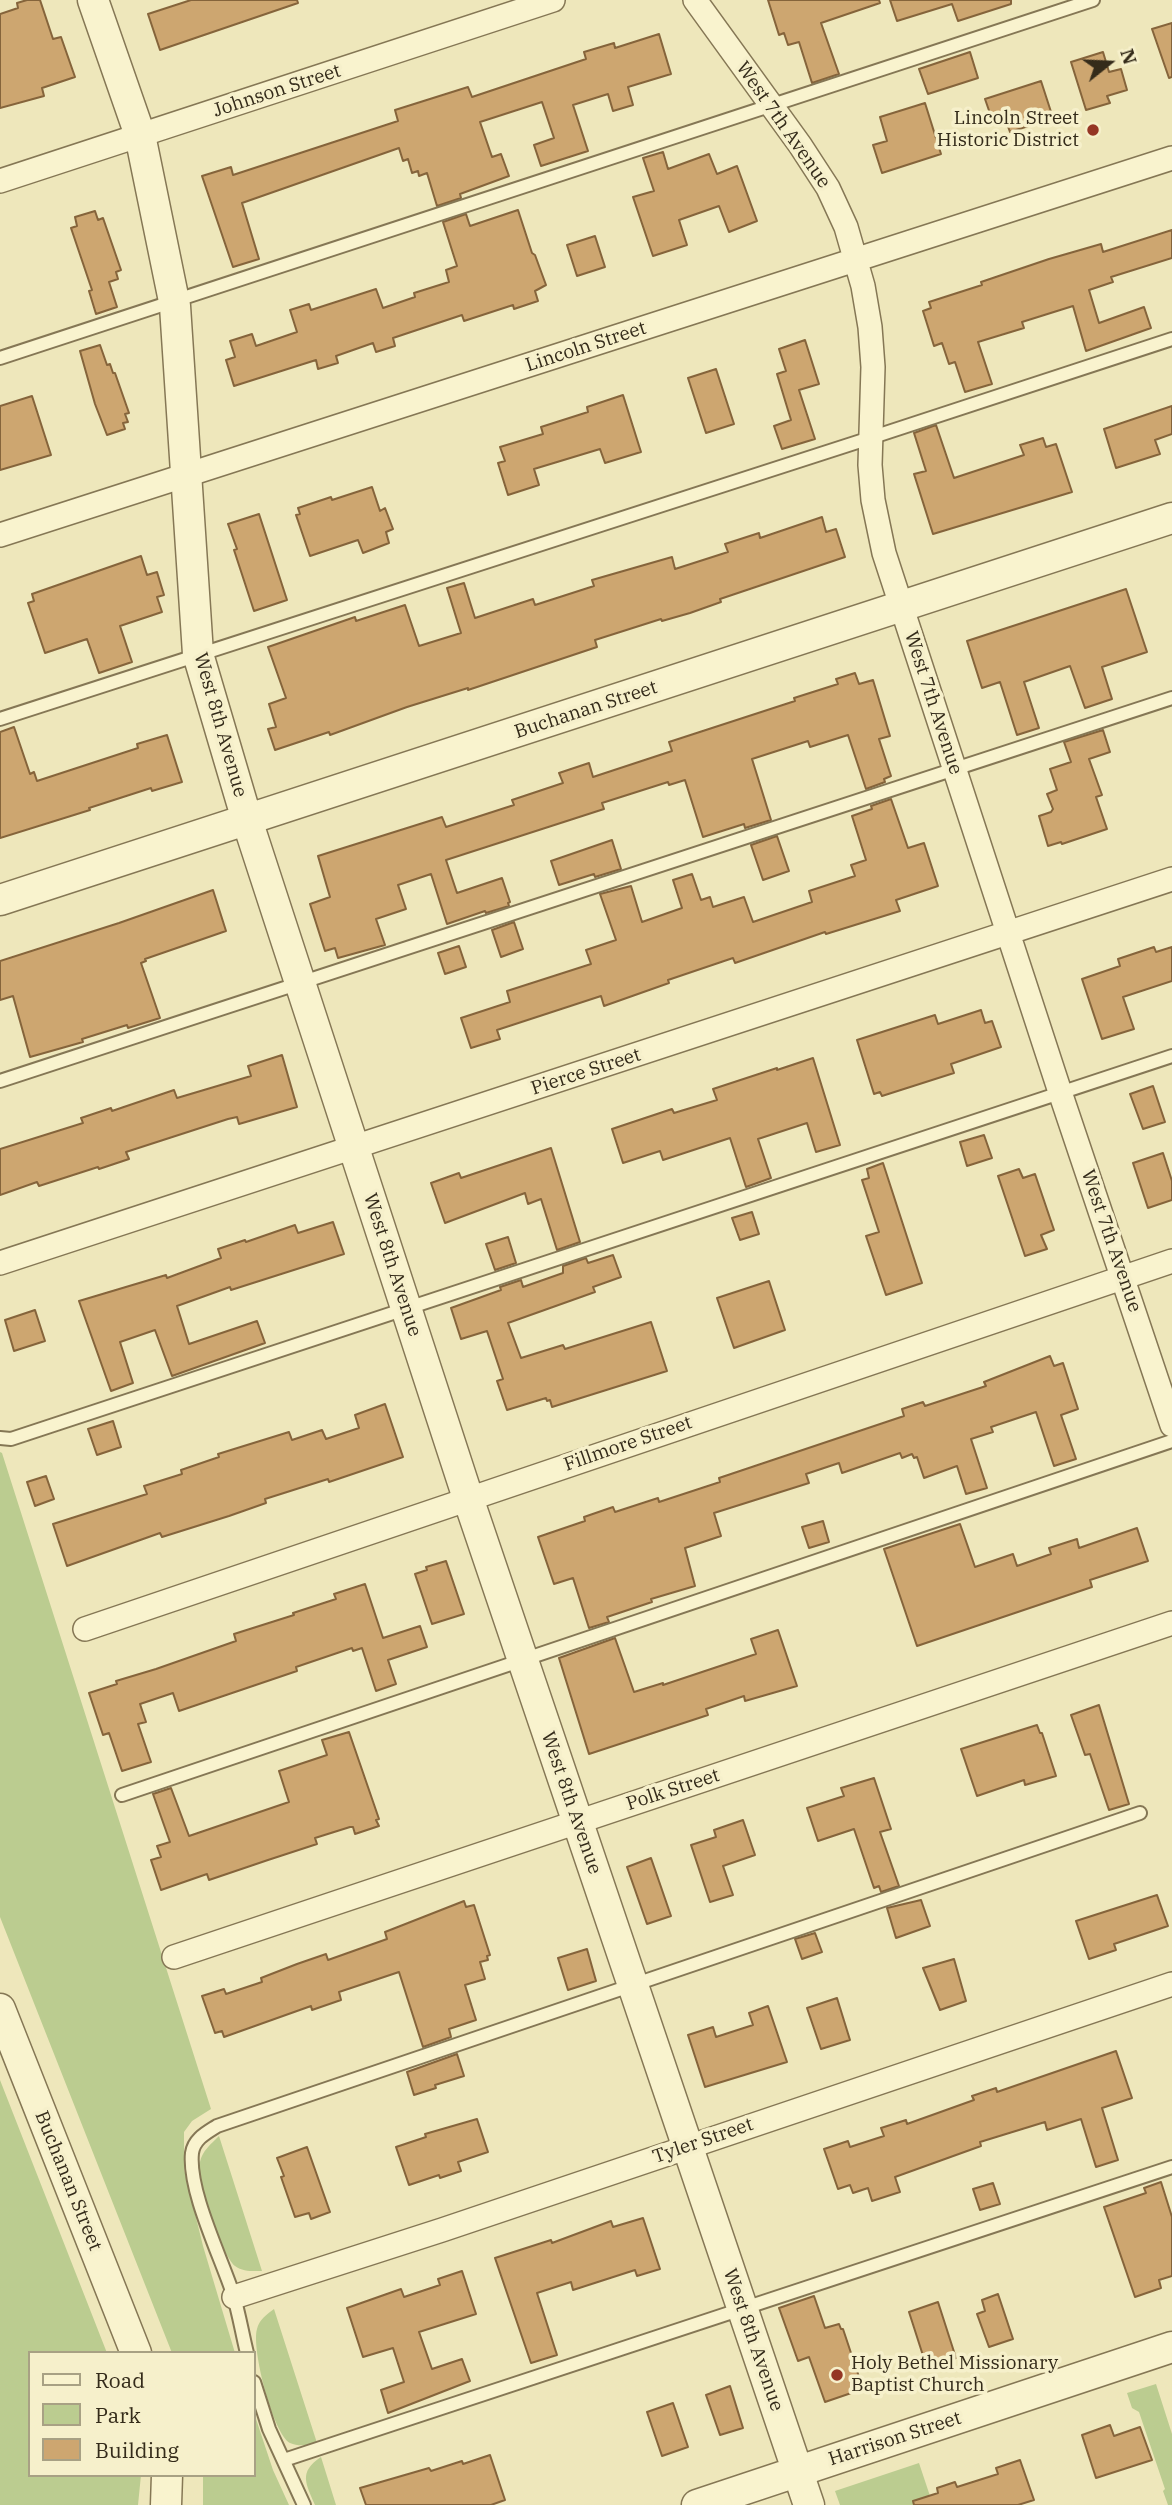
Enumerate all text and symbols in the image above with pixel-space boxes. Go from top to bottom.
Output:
north arrow [1074,28,1144,98]
text: N [1115,46,1143,67]
street label: West 7th Avenue [731,57,835,193]
street label: Johnson Street [210,60,344,122]
place label: Lincoln Street Historic District [937,108,1079,152]
marker: Lincoln Street Historic District [1085,122,1101,138]
street label: Lincoln Street [523,317,649,377]
street label: West 7th Avenue [899,629,967,777]
street label: West 8th Avenue [188,650,252,800]
street label: Buchanan Street [512,676,660,744]
street label: Pierce Street [528,1044,644,1100]
street label: West 7th Avenue [1076,1167,1146,1315]
street label: West 8th Avenue [358,1191,426,1339]
street label: Fillmore Street [561,1411,695,1477]
street label: West 8th Avenue [536,1729,606,1877]
street label: Polk Street [623,1764,723,1816]
street label: Buchanan Street [30,2108,106,2254]
street label: Tyler Street [650,2113,756,2169]
street label: West 8th Avenue [718,2266,788,2414]
legend [28,2351,256,2477]
place label: Holy Bethel Missionary Baptist Church [851,2353,1058,2397]
text: Road [95,2366,145,2394]
marker: Holy Bethel Missionary Baptist Church [829,2367,845,2383]
text: Park [95,2401,141,2429]
street label: Harrison Street [826,2407,964,2471]
text: Building [95,2436,179,2464]

